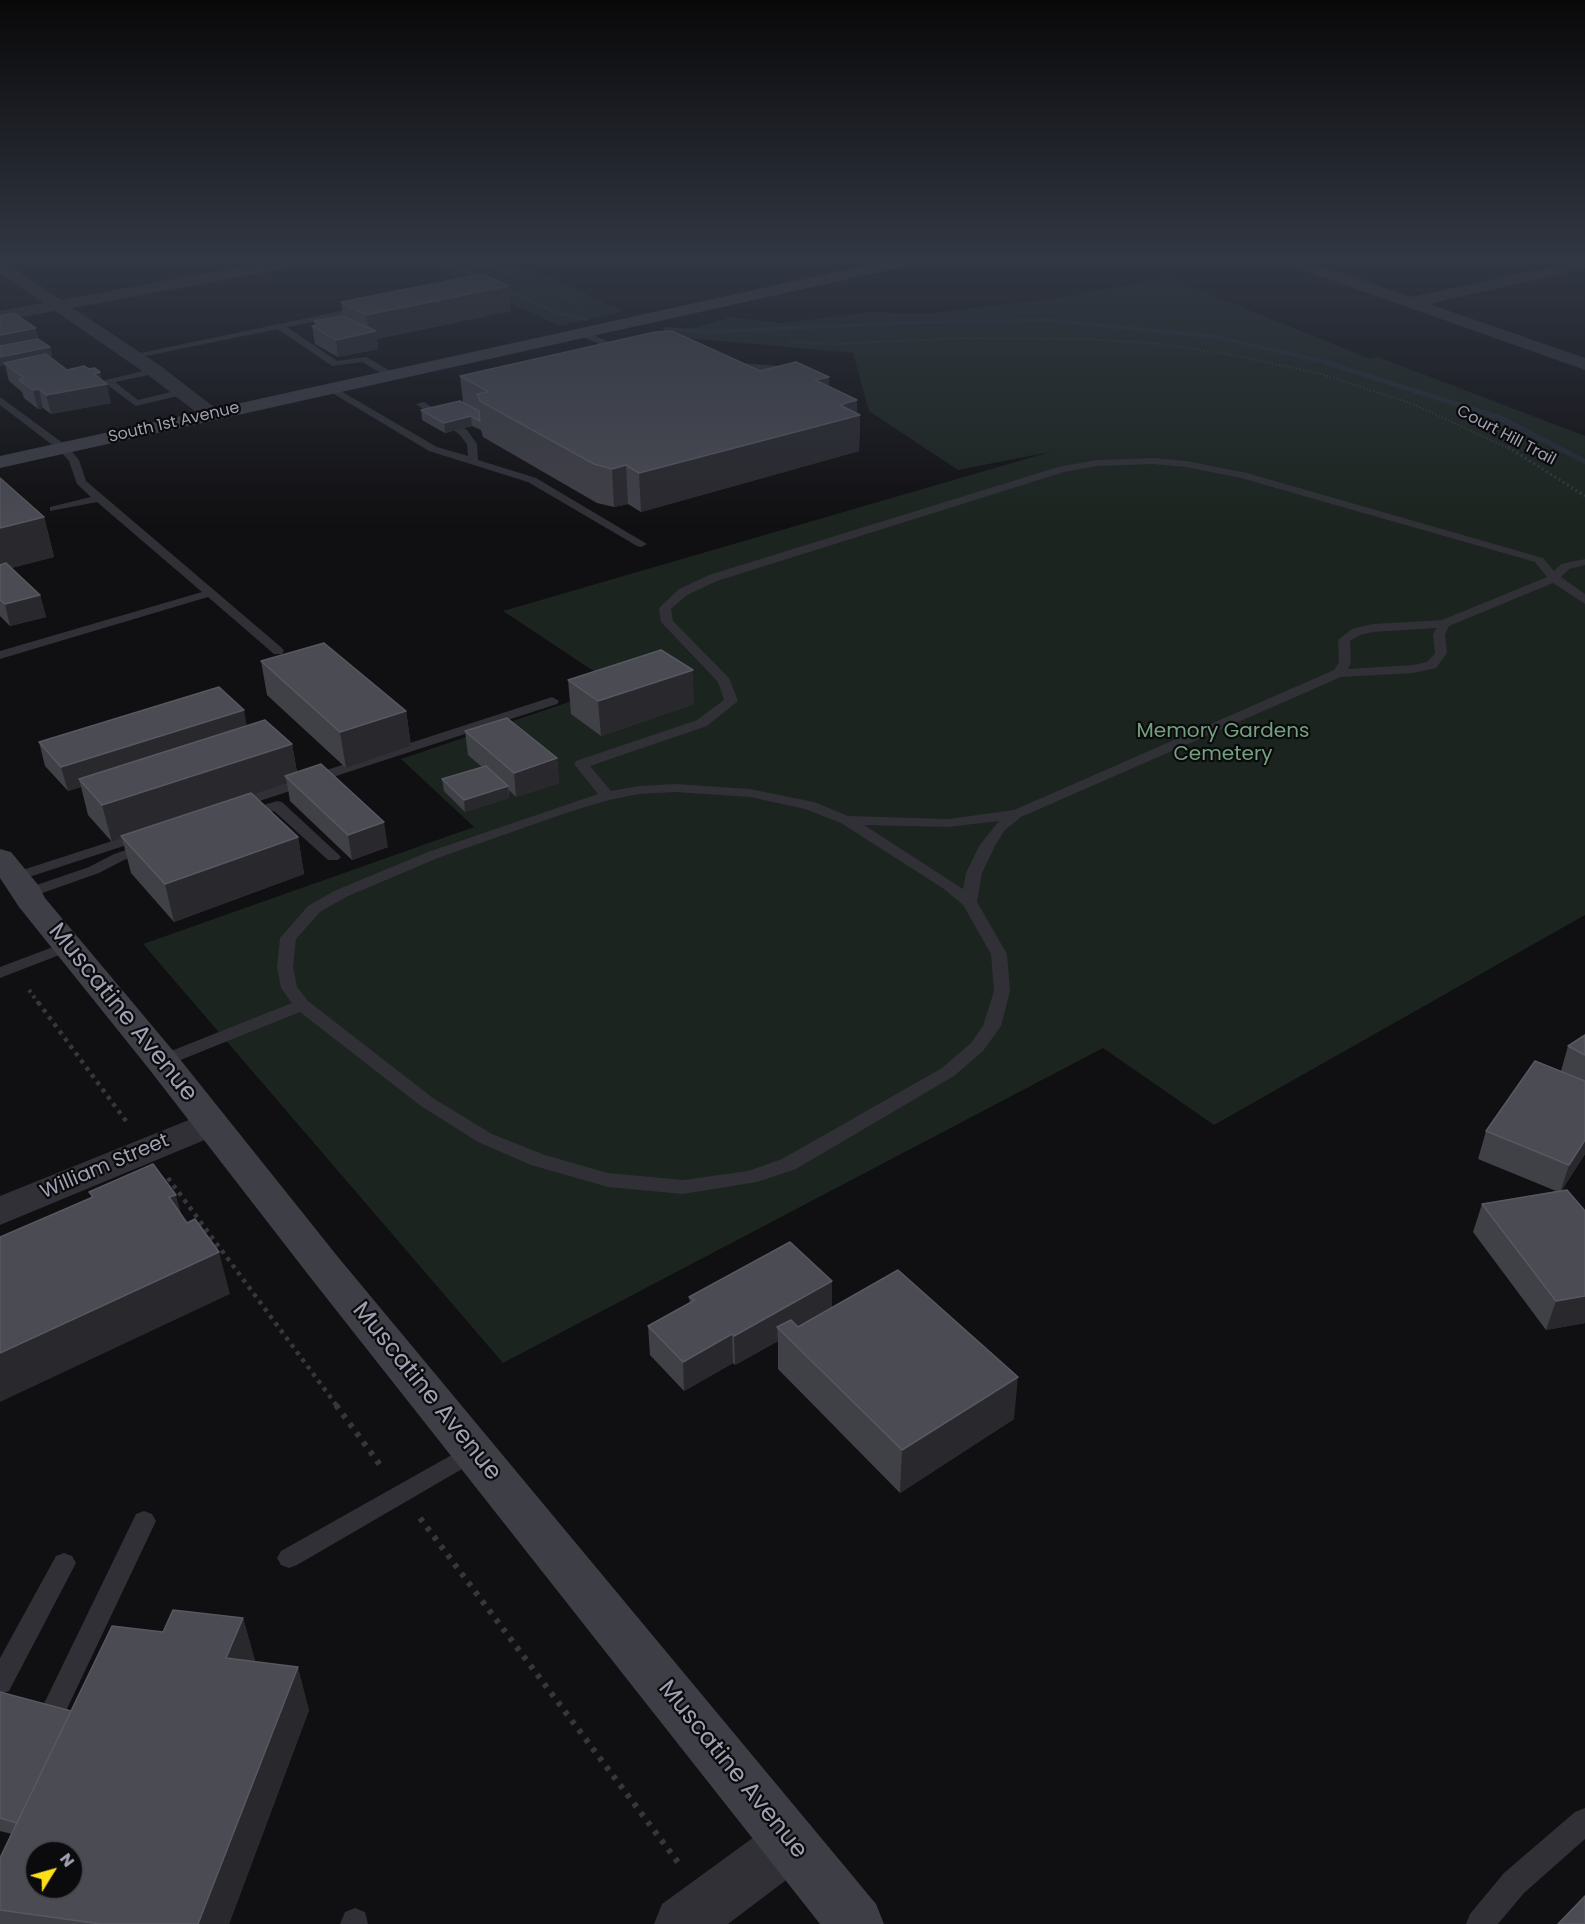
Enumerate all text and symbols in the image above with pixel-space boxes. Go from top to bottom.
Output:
street label: South 1st Avenue [107,399,241,447]
street label: Court Hill Trail [1453,402,1559,470]
park label: Memory Gardens Cemetery [1137,720,1309,767]
street label: Muscatine Avenue [41,918,203,1108]
street label: William Street [37,1129,173,1205]
street label: Muscatine Avenue [345,1297,507,1487]
street label: Muscatine Avenue [651,1675,813,1865]
north arrow [24,1840,84,1900]
text: N [54,1848,80,1872]

